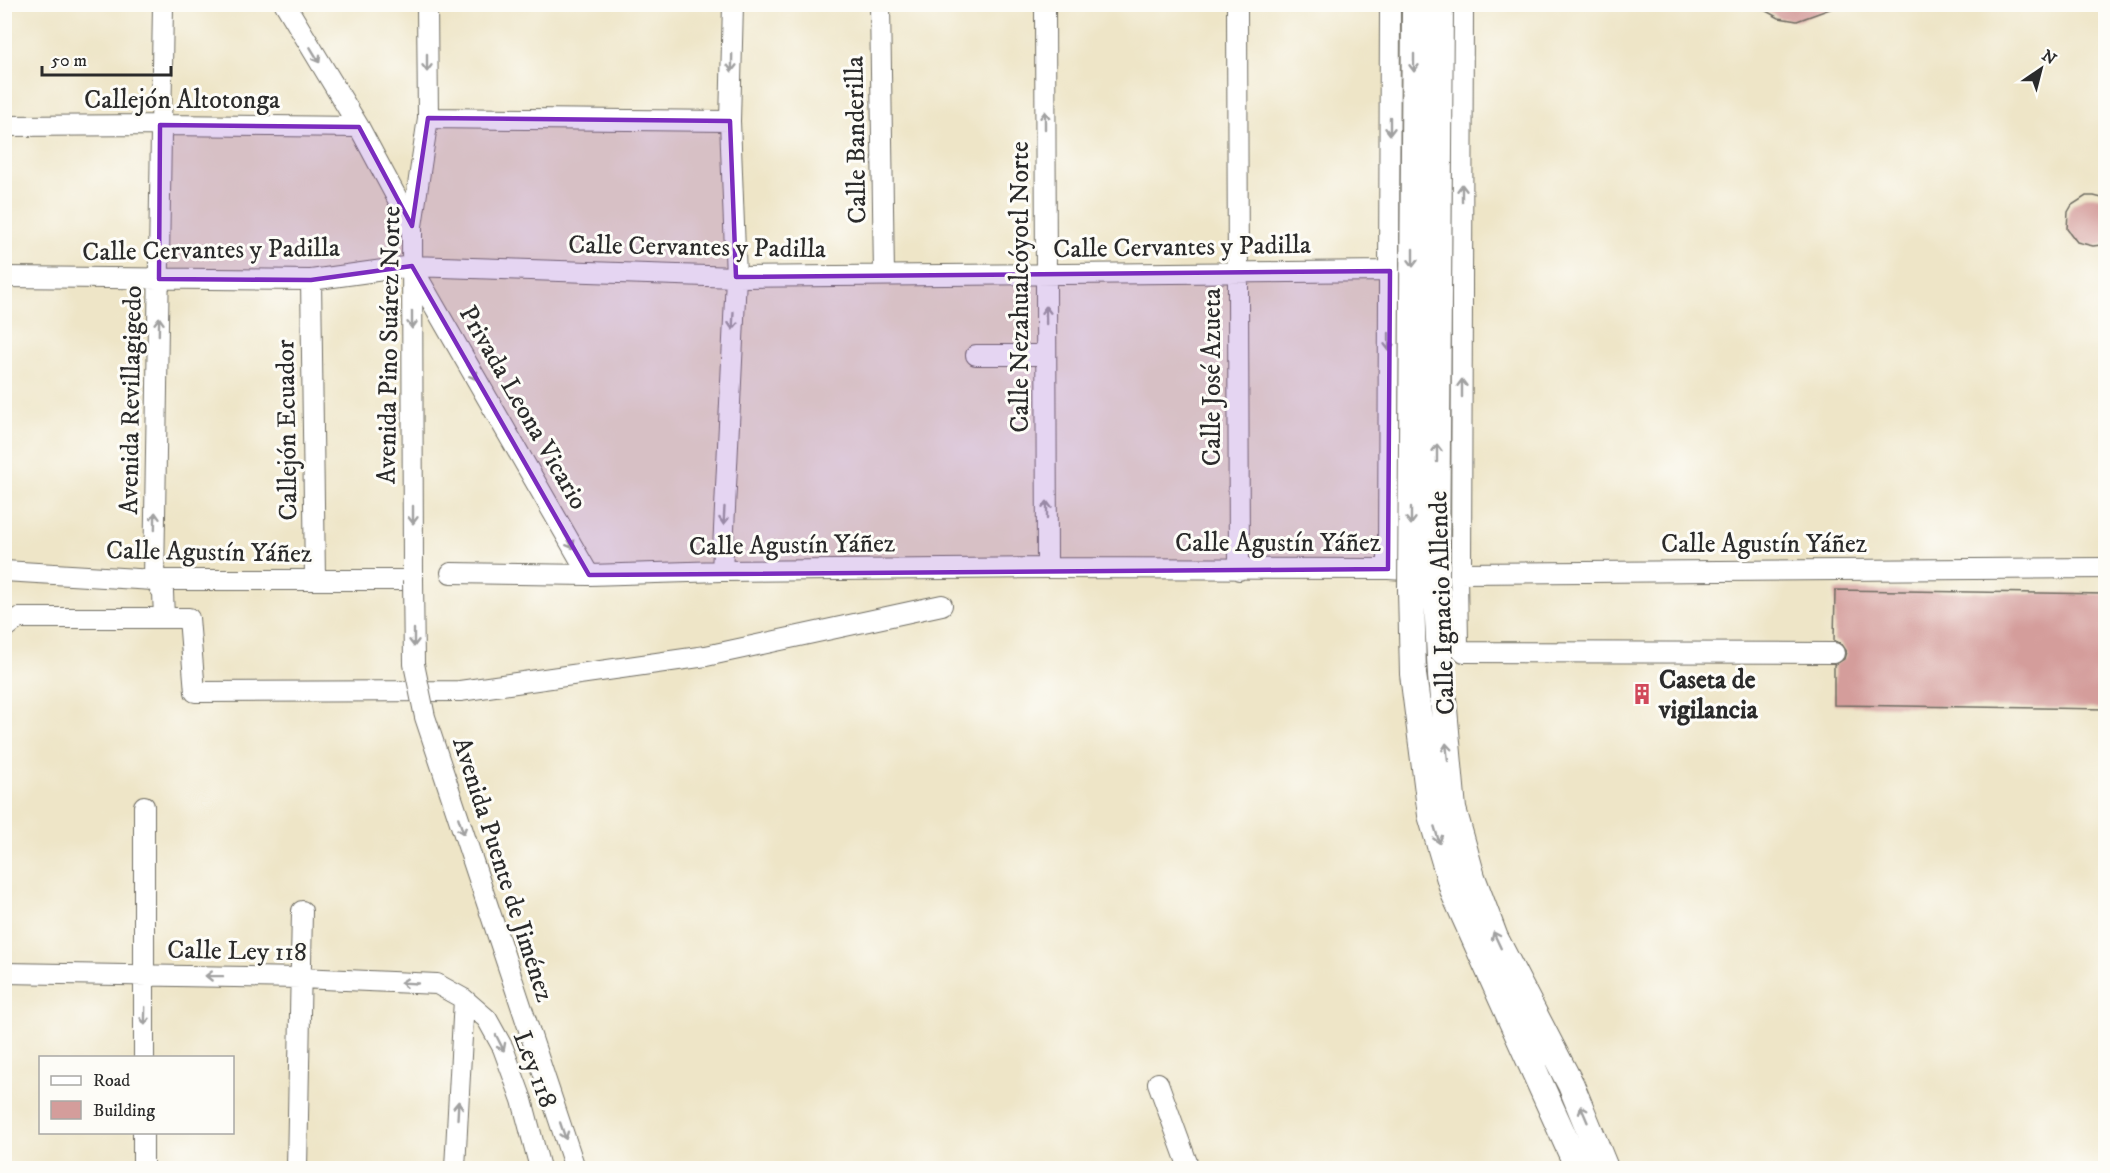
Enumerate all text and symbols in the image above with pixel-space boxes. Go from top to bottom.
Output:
scale bar [42,39,171,77]
north arrow [2011,39,2071,99]
one-way arrow [309,46,321,63]
text: N [2038,46,2060,69]
text: 50 m [51,50,87,72]
one-way arrow [421,52,433,72]
one-way arrow [726,52,737,72]
one-way arrow [1408,52,1420,72]
street label: Calle Banderilla [839,56,874,224]
street label: Callejón Altotonga [84,84,280,117]
one-way arrow [1039,110,1051,130]
one-way arrow [1384,115,1396,135]
street label: Calle Nezahualcóyotl Norte [1004,141,1037,433]
one-way arrow [1456,183,1468,203]
street label: Avenida Pino Suárez Norte [371,206,408,484]
street label: Calle Cervantes y Padilla [568,229,826,266]
street label: Calle Cervantes y Padilla [1053,229,1311,266]
street label: Calle Cervantes y Padilla [82,232,340,269]
one-way arrow [1407,247,1419,267]
street label: Avenida Revillagigedo [113,285,150,515]
street label: Calle José Azueta [1196,288,1229,466]
street label: Privada Leona Vicario [451,300,595,516]
one-way arrow [1040,305,1052,325]
one-way arrow [406,309,418,329]
one-way arrow [728,310,739,330]
one-way arrow [153,317,164,337]
one-way arrow [1383,331,1395,351]
street label: Callejón Ecuador [269,339,306,521]
one-way arrow [467,362,478,380]
one-way arrow [1456,378,1468,398]
one-way arrow [1431,443,1443,463]
street label: Calle Ignacio Allende [1422,490,1463,716]
one-way arrow [1041,500,1053,520]
one-way arrow [407,504,419,524]
one-way arrow [719,505,730,525]
one-way arrow [1405,505,1417,525]
one-way arrow [149,512,161,532]
street label: Calle Agustín Yáñez [689,527,895,564]
street label: Calle Agustín Yáñez [1175,527,1381,560]
street label: Calle Agustín Yáñez [1661,528,1867,561]
one-way arrow [564,532,576,549]
street label: Calle Agustín Yáñez [106,534,312,571]
one-way arrow [408,628,419,648]
place label: Caseta de vigilancia [1658,664,1759,727]
building icon: Caseta de vigilancia [1630,682,1654,706]
street label: Avenida Puente de Jiménez [444,733,561,1006]
one-way arrow [1441,743,1452,763]
one-way arrow [456,816,467,835]
one-way arrow [1432,825,1443,844]
one-way arrow [1490,931,1502,949]
street label: Calle Ley 118 [167,934,307,969]
one-way arrow [205,970,225,982]
one-way arrow [400,977,420,988]
one-way arrow [139,1006,151,1026]
street label: Ley 118 [505,1027,564,1113]
one-way arrow [495,1034,506,1052]
legend [39,1056,234,1134]
text: Road [93,1070,130,1092]
text: Building [93,1100,155,1122]
one-way arrow [453,1101,464,1121]
one-way arrow [1578,1105,1589,1124]
one-way arrow [558,1121,569,1140]

